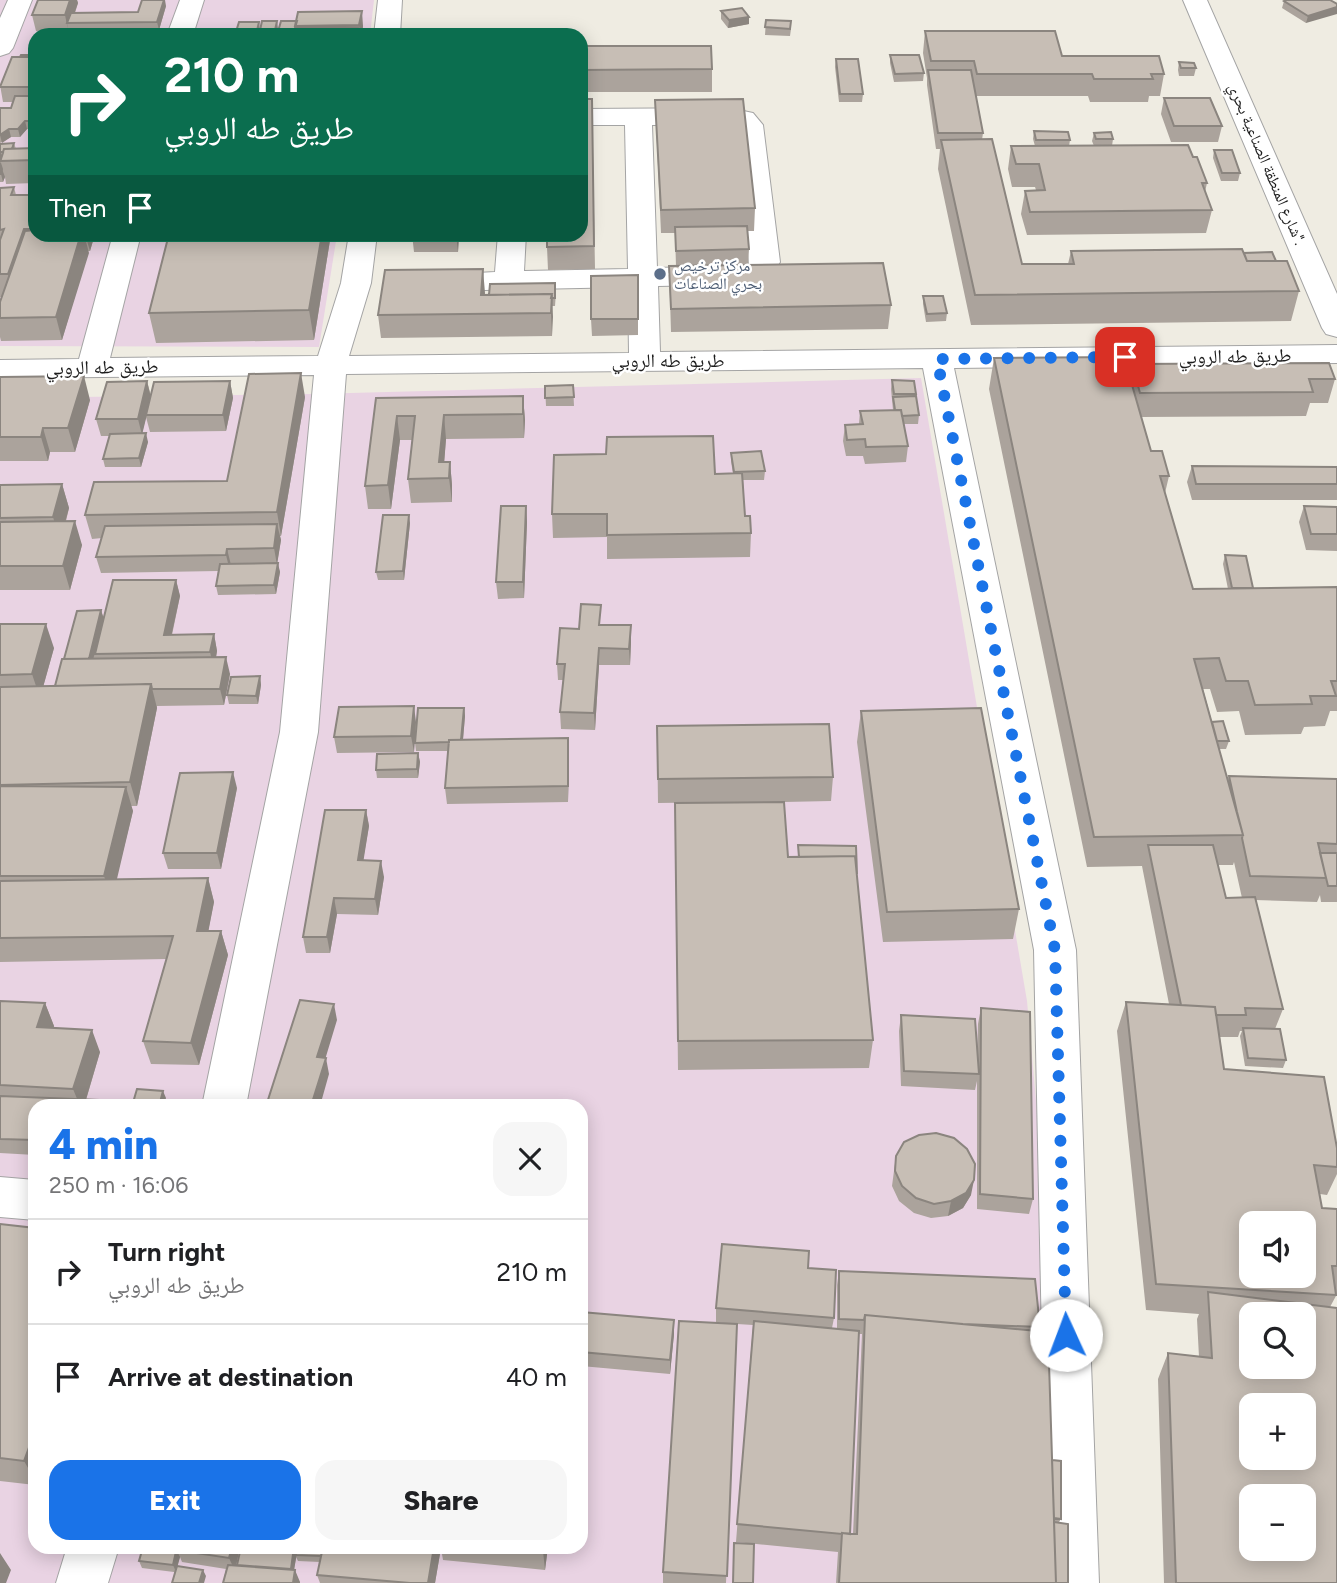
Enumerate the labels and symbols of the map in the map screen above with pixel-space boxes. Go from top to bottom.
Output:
street label: شارع المنطقة الصناعية بحري". [1222,80,1310,249]
place label: مركز ترخيص بحري الصناعات [674,256,762,296]
marker: مركز ترخيص بحري الصناعات [652,266,668,282]
pin [1095,327,1155,387]
street label: طريق طه الروبي [1178,344,1292,372]
street label: طريق طه الروبي [612,349,724,375]
street label: طريق طه الروبي [45,355,159,383]
position arrow [1029,1298,1103,1372]

